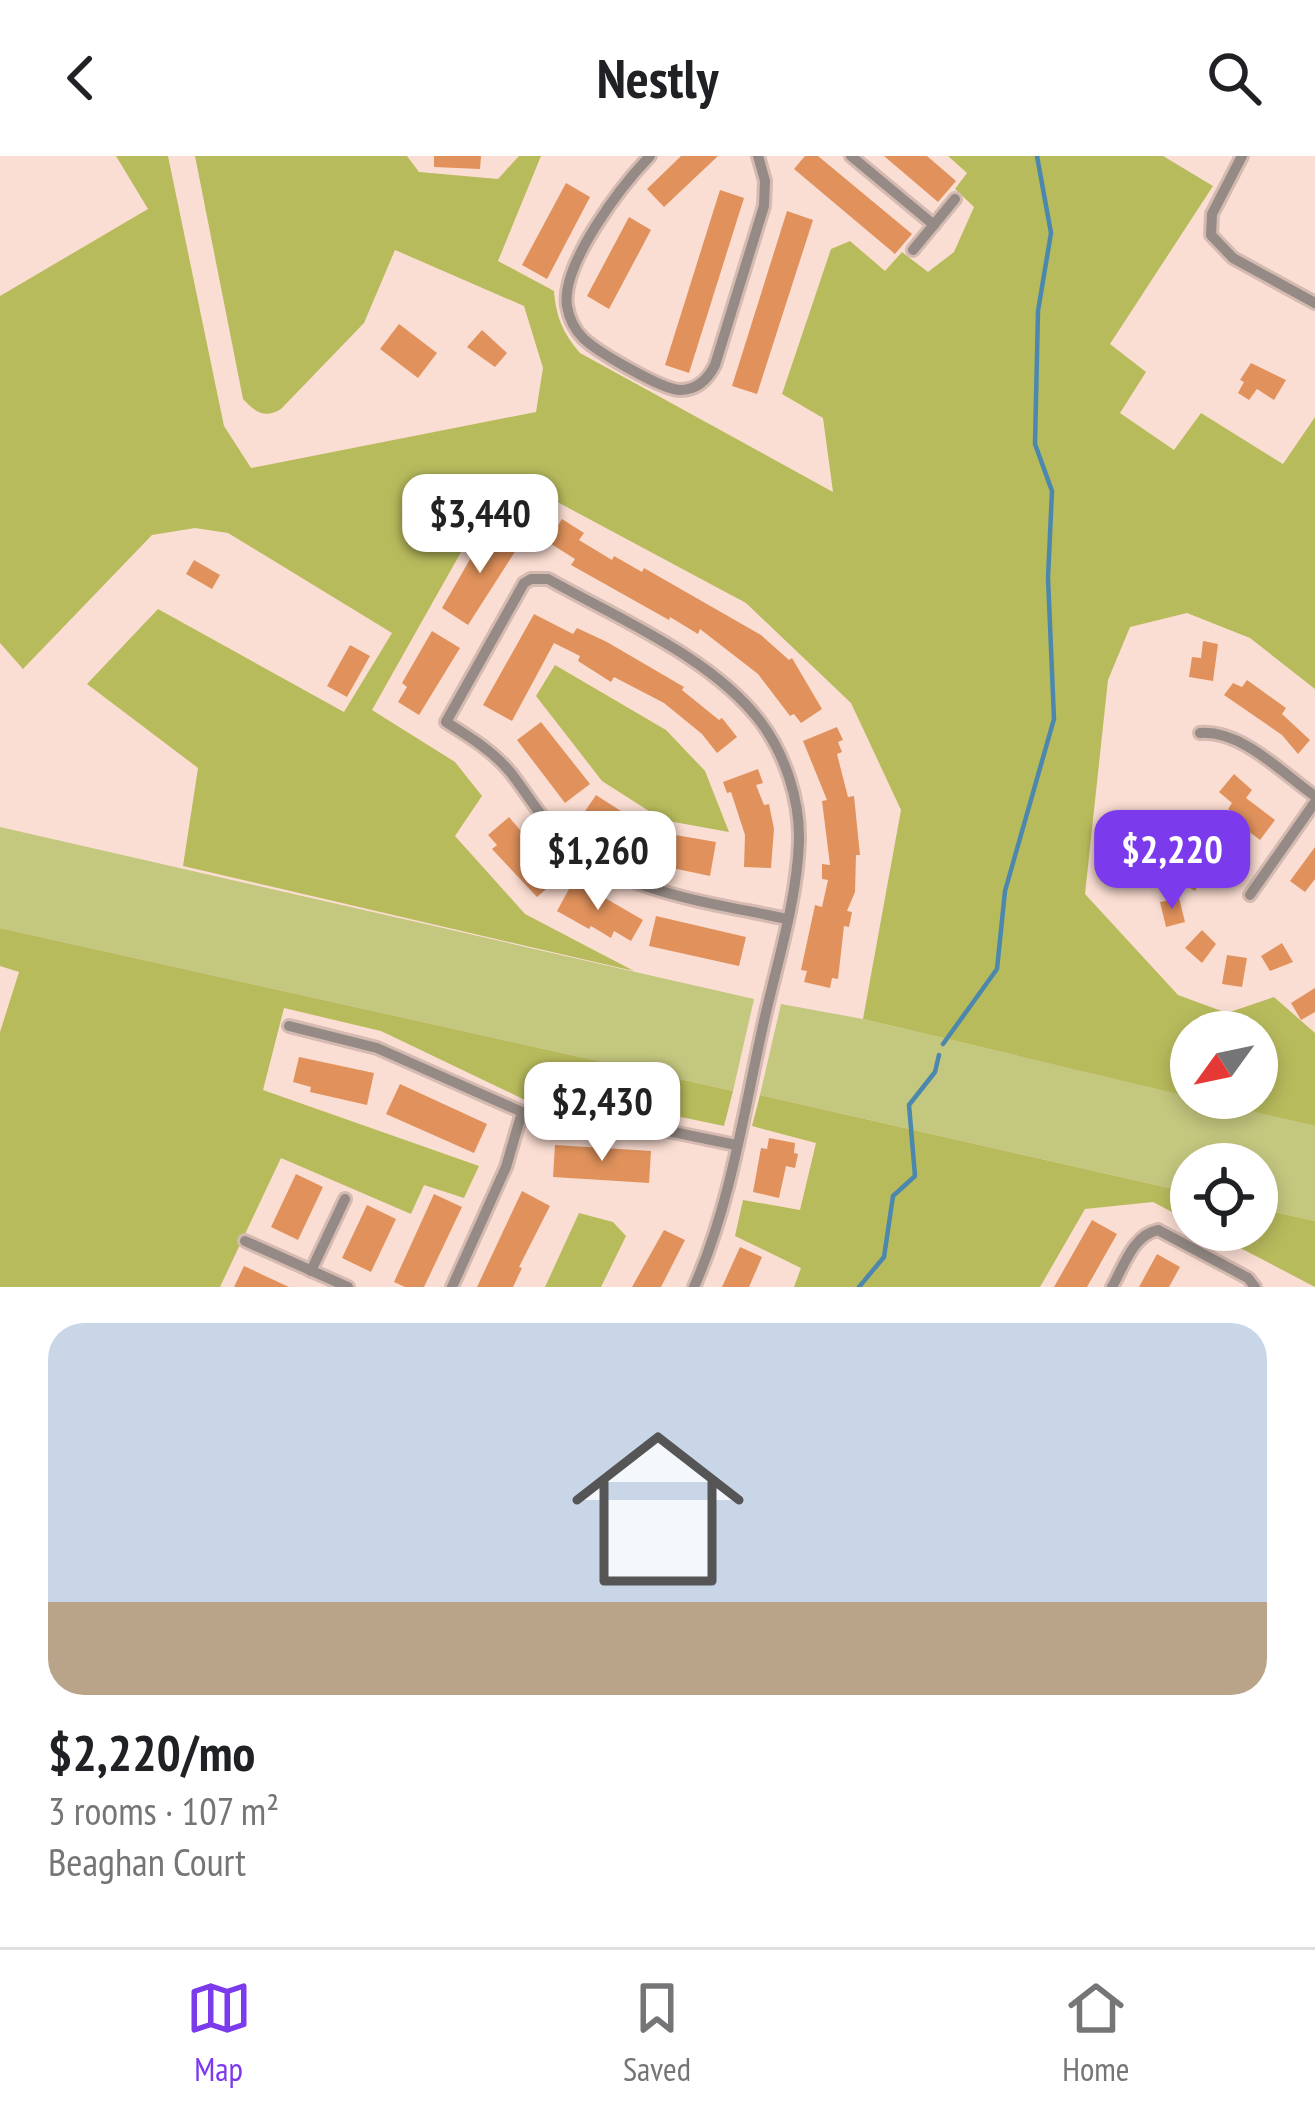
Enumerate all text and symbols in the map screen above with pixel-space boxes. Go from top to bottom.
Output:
text: Nestly [597,43,718,113]
icon: back [48,45,114,111]
icon: search [1201,45,1267,111]
pin: $3,440 [382,474,578,576]
text: $3,440 [429,487,531,538]
pin: $2,220 [1074,810,1270,912]
pin: $1,260 [500,811,696,913]
text: $2,220 [1121,823,1223,874]
text: $1,260 [547,824,649,875]
north arrow [1170,1011,1278,1119]
map controls [1170,1011,1278,1251]
pin: $2,430 [504,1062,700,1164]
text: $2,430 [551,1075,653,1126]
button: locate [1170,1143,1278,1251]
icon: home [550,1401,766,1617]
text: $2,220/mo [48,1719,255,1785]
text: 3 rooms · 107 m² [48,1785,279,1836]
text: Beaghan Court [48,1836,246,1887]
tab: Map [186,1975,252,2090]
tab: Saved [623,1975,691,2090]
tab: Home [1062,1975,1129,2090]

